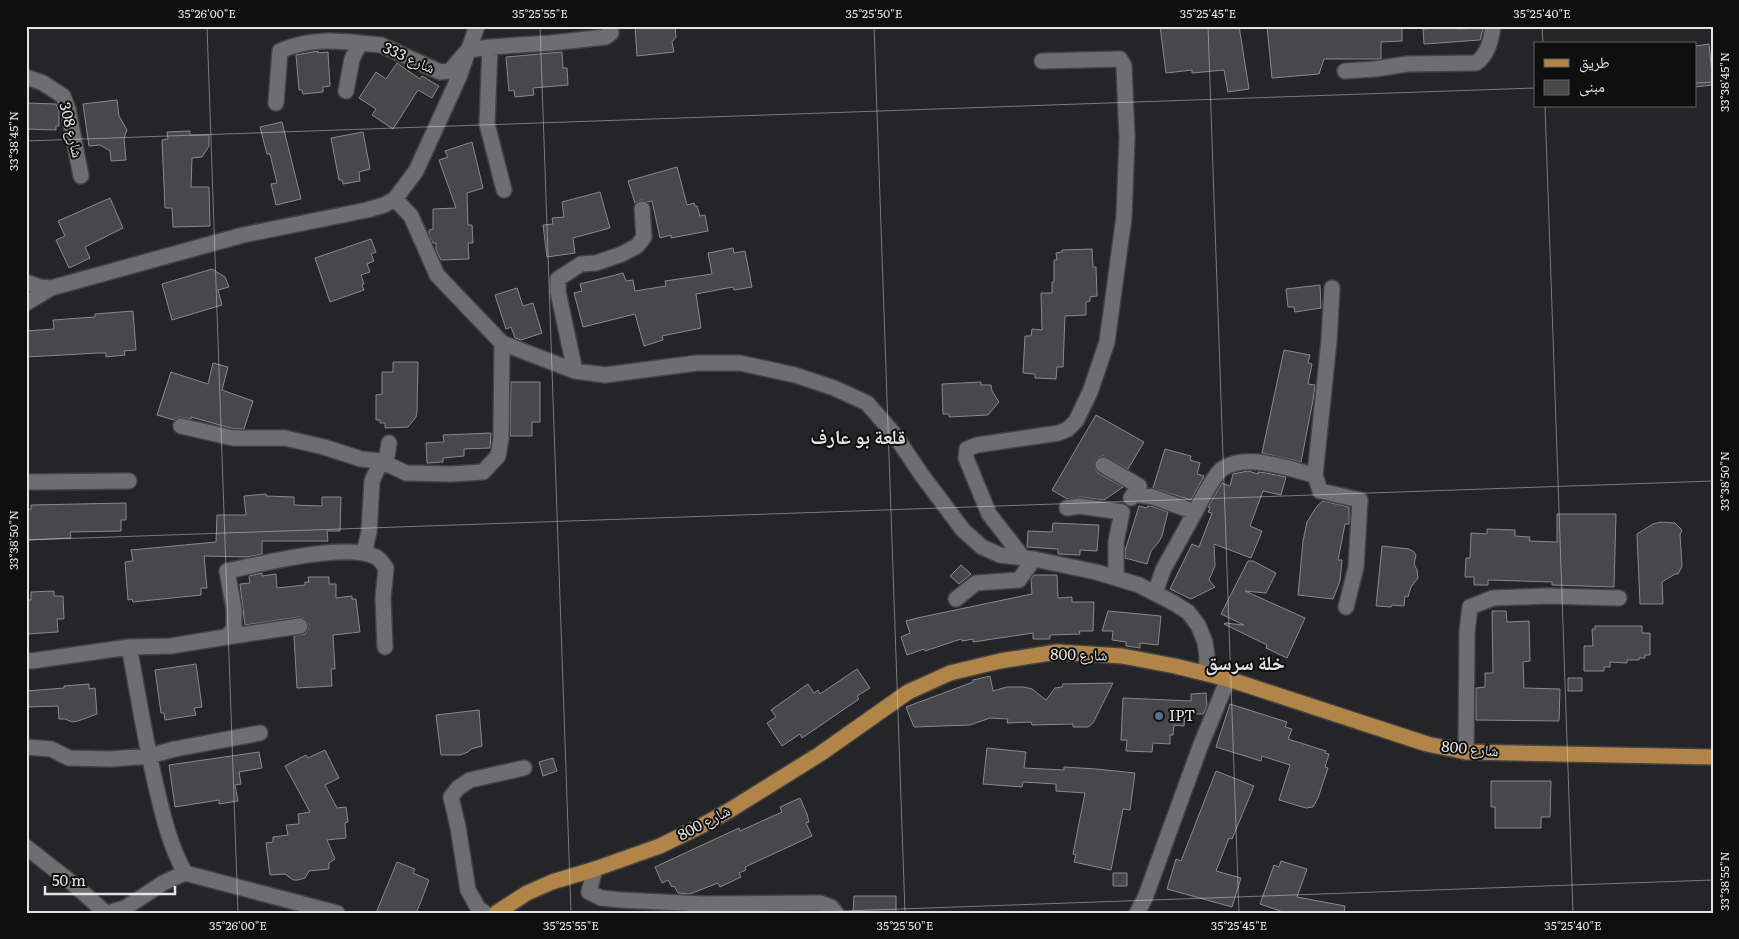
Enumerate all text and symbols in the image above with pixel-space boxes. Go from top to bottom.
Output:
text: 35°26'00"E [178,4,236,22]
text: 35°25'55"E [512,4,568,22]
text: 35°25'50"E [846,4,903,22]
text: 35°25'45"E [1180,4,1237,22]
text: 35°25'40"E [1513,4,1571,22]
street label: شارع 333 [380,35,440,78]
legend [1534,42,1696,108]
text: طريق [1579,50,1610,73]
text: 33°38'45"N [1715,52,1733,112]
text: مبنى [1579,74,1605,97]
street label: شارع 308 [54,99,90,160]
text: 33°38'45"N [4,111,22,171]
district label: قلعة بو عارف [810,420,906,450]
text: 33°38'50"N [1715,451,1733,511]
text: 33°38'50"N [4,510,22,570]
street label: شارع 800 [1050,642,1108,665]
district label: خلة سرسق [1205,646,1285,676]
place label: IPT [1169,703,1195,726]
marker: IPT [1153,710,1165,722]
street label: شارع 800 [1441,734,1500,761]
street label: شارع 800 [673,798,734,845]
text: 33°38'55"N [1715,851,1733,911]
scale bar [45,864,175,896]
text: 50 m [52,868,86,891]
text: 35°26'00"E [209,916,267,934]
text: 35°25'55"E [543,916,599,934]
text: 35°25'50"E [877,916,934,934]
text: 35°25'45"E [1211,916,1268,934]
text: 35°25'40"E [1544,916,1602,934]

